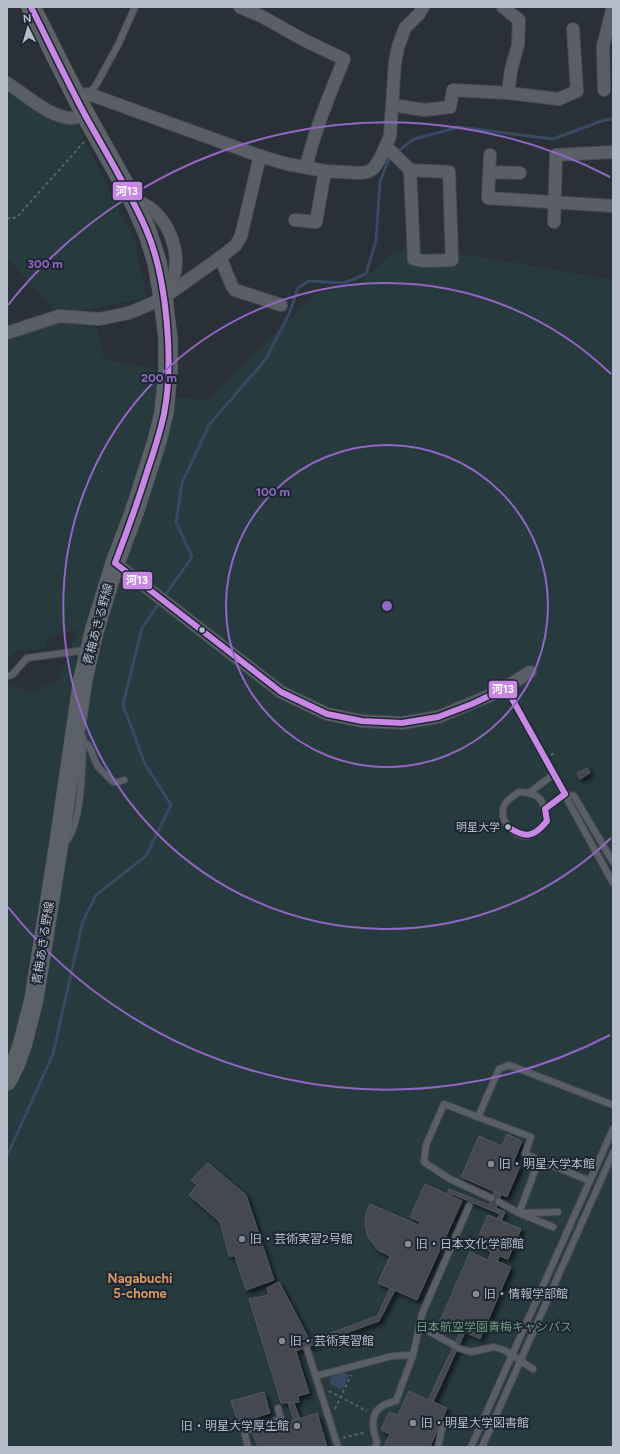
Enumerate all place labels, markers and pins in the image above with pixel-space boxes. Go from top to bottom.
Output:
centre of rings [380,599,394,613]
unlabelled marker [197,625,207,635]
place label: 明星大学 [456,821,500,834]
marker: 明星大学 [503,822,513,832]
place label: 旧・明星大学本館 [499,1157,595,1171]
marker: 旧・明星大学本館 [486,1159,496,1169]
place label: 旧・芸術実習2号館 [250,1232,353,1246]
marker: 旧・芸術実習2号館 [237,1234,247,1244]
place label: 旧・日本文化学部館 [416,1237,524,1251]
marker: 旧・日本文化学部館 [403,1239,413,1249]
place label: 旧・情報学部館 [484,1287,568,1301]
marker: 旧・情報学部館 [471,1289,481,1299]
place label: 旧・芸術実習館 [290,1334,374,1348]
marker: 旧・芸術実習館 [277,1336,287,1346]
place label: 旧・明星大学図書館 [421,1416,529,1430]
marker: 旧・明星大学図書館 [408,1418,418,1428]
place label: 旧・明星大学厚生館 [181,1419,289,1433]
marker: 旧・明星大学厚生館 [292,1421,302,1431]

